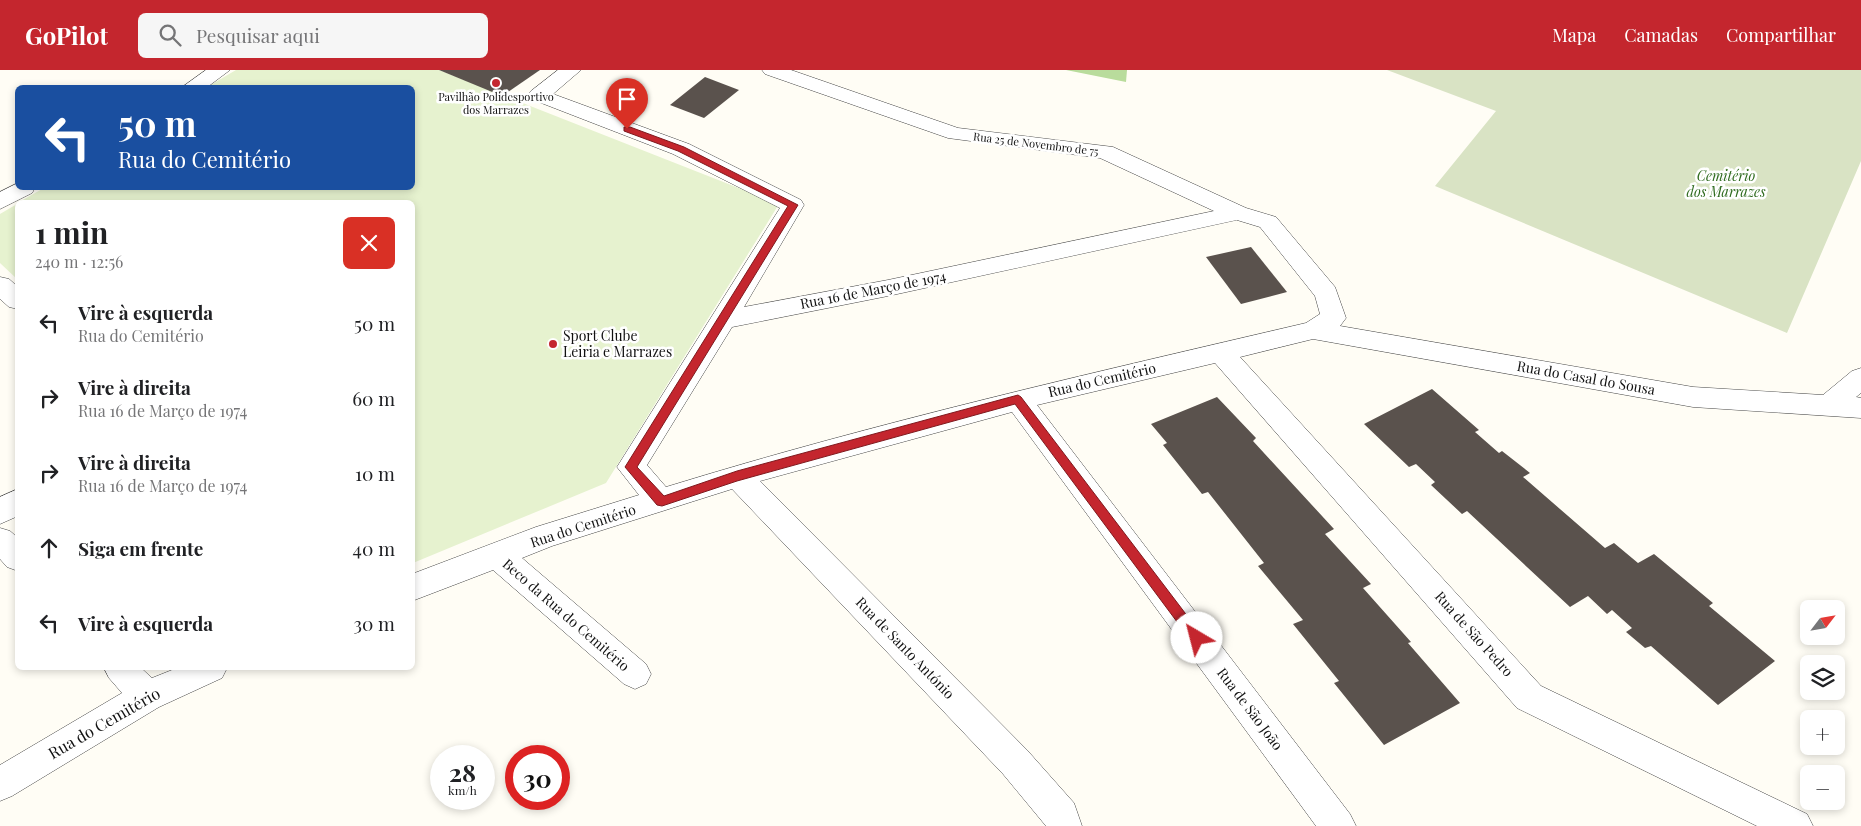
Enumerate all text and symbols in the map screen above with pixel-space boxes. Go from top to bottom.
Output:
search box [138,13,488,58]
text: GoPilot [25,19,108,51]
icon: search [156,21,184,49]
text: Pesquisar aqui [196,22,320,48]
text: Mapa [1552,23,1596,47]
text: Camadas [1624,23,1698,47]
text: Compartilhar [1726,23,1836,47]
marker: Pavilhão Polidesportivo dos Marrazes [490,77,502,89]
pin [606,78,648,129]
icon: arrive [613,85,641,113]
place label: Pavilhão Polidesportivo dos Marrazes [438,89,554,117]
text: 50 m [118,99,196,146]
icon: left [35,105,100,170]
street label: Rua 25 de Novembro de 75 [973,128,1100,159]
text: Rua do Cemitério [118,144,291,174]
park label: Cemitério dos Marrazes [1687,166,1766,201]
text: 1 min [35,212,109,252]
button: close [343,217,395,269]
text: 240 m · 12:56 [35,251,123,272]
street label: Rua 16 de Março de 1974 [798,266,948,313]
text: Vire à esquerda [78,299,213,325]
icon: left [35,309,63,337]
text: 50 m [354,310,395,336]
text: Rua do Cemitério [78,325,204,346]
place label: Sport Clube Leiria e Marrazes [563,326,672,361]
marker: Sport Clube Leiria e Marrazes [547,338,559,350]
street label: Rua do Casal do Sousa [1516,356,1657,399]
street label: Rua do Cemitério [1046,358,1158,401]
text: Vire à direita [78,374,191,400]
icon: right [35,384,63,412]
text: 60 m [352,385,395,411]
text: Rua 16 de Março de 1974 [78,400,247,421]
text: Vire à direita [78,449,191,475]
icon: right [35,459,63,487]
text: 10 m [355,460,395,486]
text: Rua 16 de Março de 1974 [78,475,247,496]
street label: Rua do Cemitério [528,499,638,552]
icon: ahead [35,534,63,562]
text: Siga em frente [78,535,203,561]
text: 40 m [353,535,395,561]
street label: Beco da Rua do Cemitério [499,554,634,675]
street label: Rua de São Pedro [1431,587,1518,681]
street label: Rua de Santo António [852,593,959,703]
north arrow [1800,600,1845,645]
map controls [1800,600,1845,810]
icon: left [35,609,63,637]
text: Vire à esquerda [78,610,213,636]
text: 30 m [353,610,395,636]
position arrow [1170,611,1222,663]
button: layers [1800,655,1845,700]
street label: Rua de São João [1213,664,1288,754]
street label: Rua do Cemitério [44,682,164,763]
button: + [1800,710,1845,755]
speed limit sign: 30 [505,745,570,810]
text: 28 [449,755,476,788]
button: − [1800,765,1845,810]
text: km/h [448,782,477,798]

